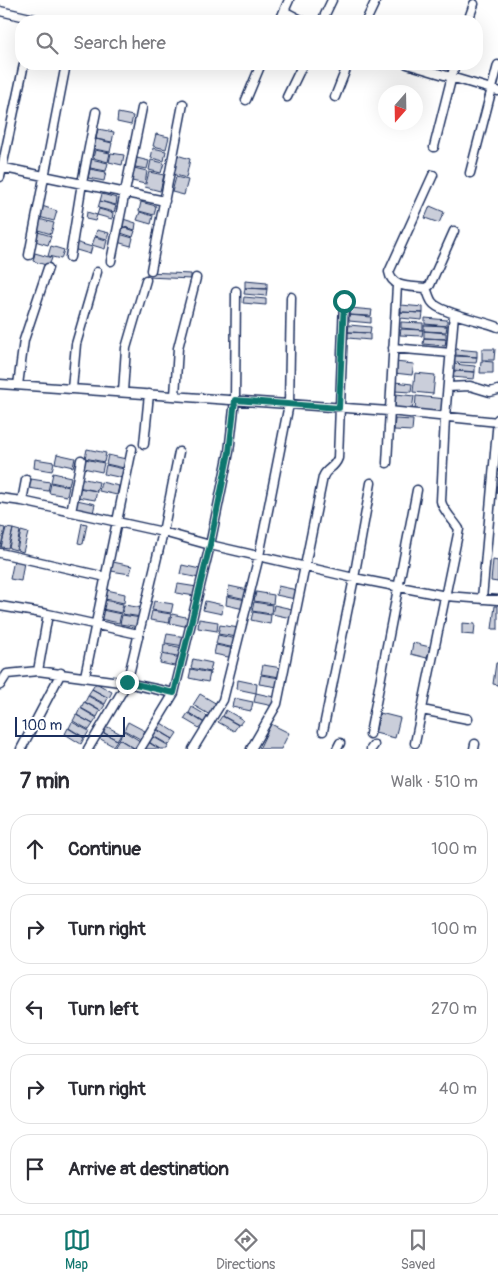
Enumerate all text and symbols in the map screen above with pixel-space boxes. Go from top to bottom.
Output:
search box [15,15,483,70]
icon: search [33,29,61,57]
text: Search here [73,31,166,55]
north arrow [378,85,423,130]
route start [333,290,356,313]
route end [116,671,139,694]
scale bar [15,714,125,737]
text: 100 m [22,717,62,734]
text: 7 min [20,768,70,795]
text: Walk · 510 m [391,772,478,792]
icon: ahead [21,835,49,863]
text: Continue [68,837,141,861]
text: 100 m [431,839,477,859]
icon: right [21,915,49,943]
text: Turn right [68,917,146,941]
text: 100 m [431,919,477,939]
icon: left [21,995,49,1023]
text: Turn left [68,997,138,1021]
text: 270 m [431,999,477,1019]
icon: right [21,1075,49,1103]
text: Turn right [68,1077,146,1101]
text: 40 m [439,1079,477,1099]
icon: arrive [21,1155,49,1183]
text: Arrive at destination [68,1157,229,1181]
tab: Map [63,1226,91,1273]
tab: Directions [216,1226,275,1273]
tab: Saved [401,1226,435,1273]

